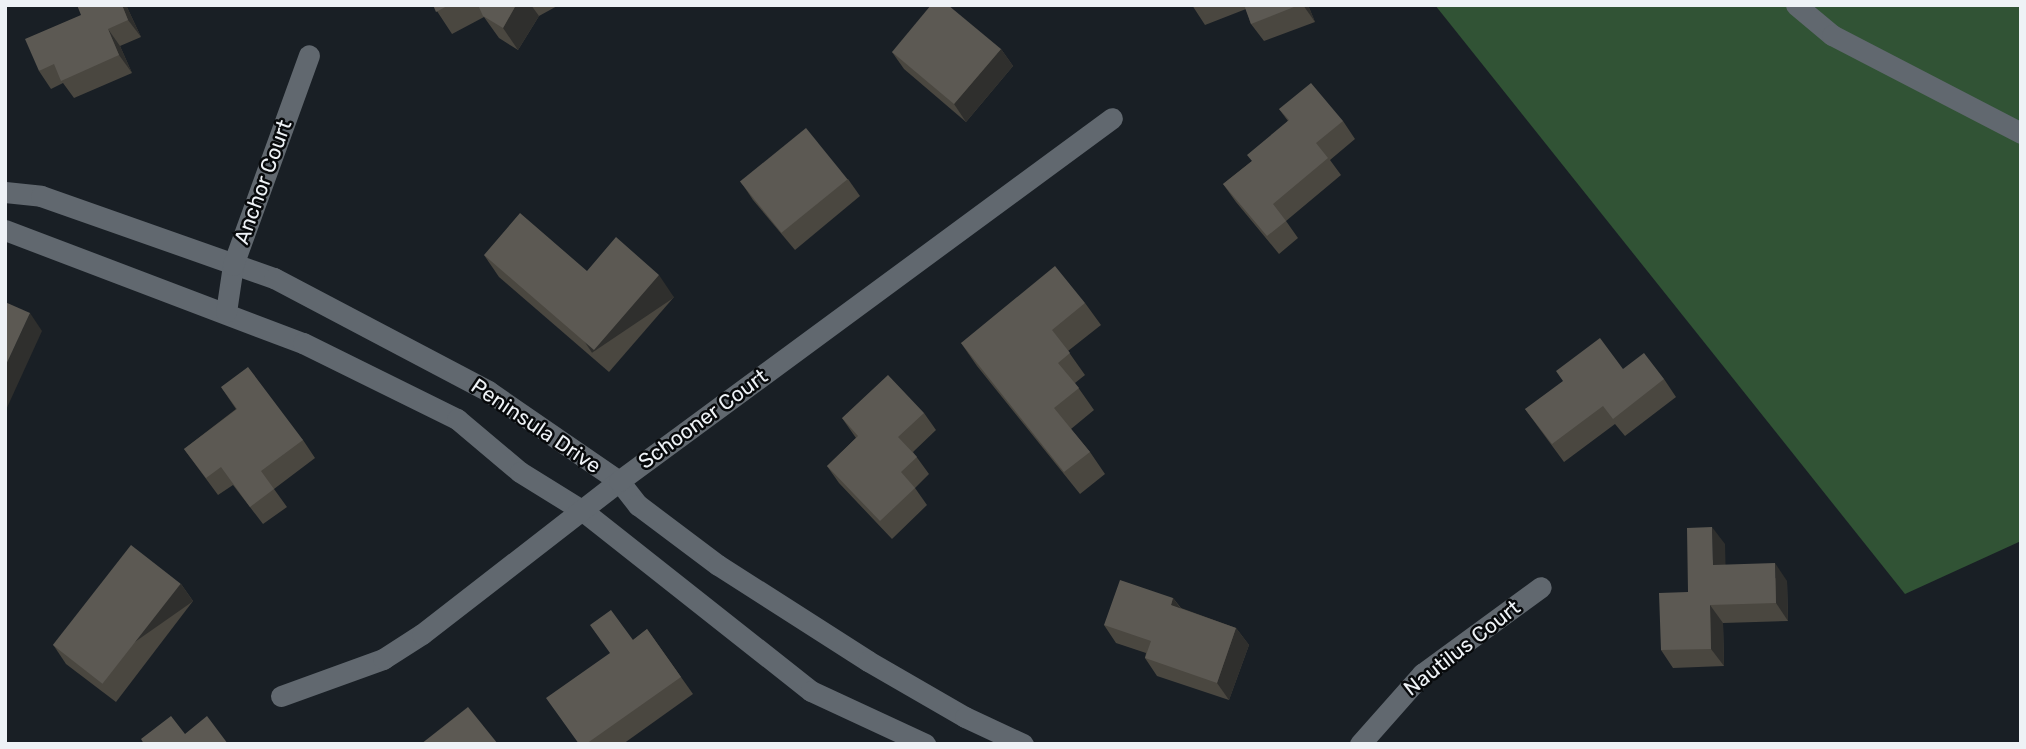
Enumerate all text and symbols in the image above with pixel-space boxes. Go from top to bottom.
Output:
street label: Anchor Court [229,116,297,248]
street label: Schooner Court [633,364,773,474]
street label: Peninsula Drive [466,373,606,479]
street label: Nautilus Court [1399,595,1525,701]

